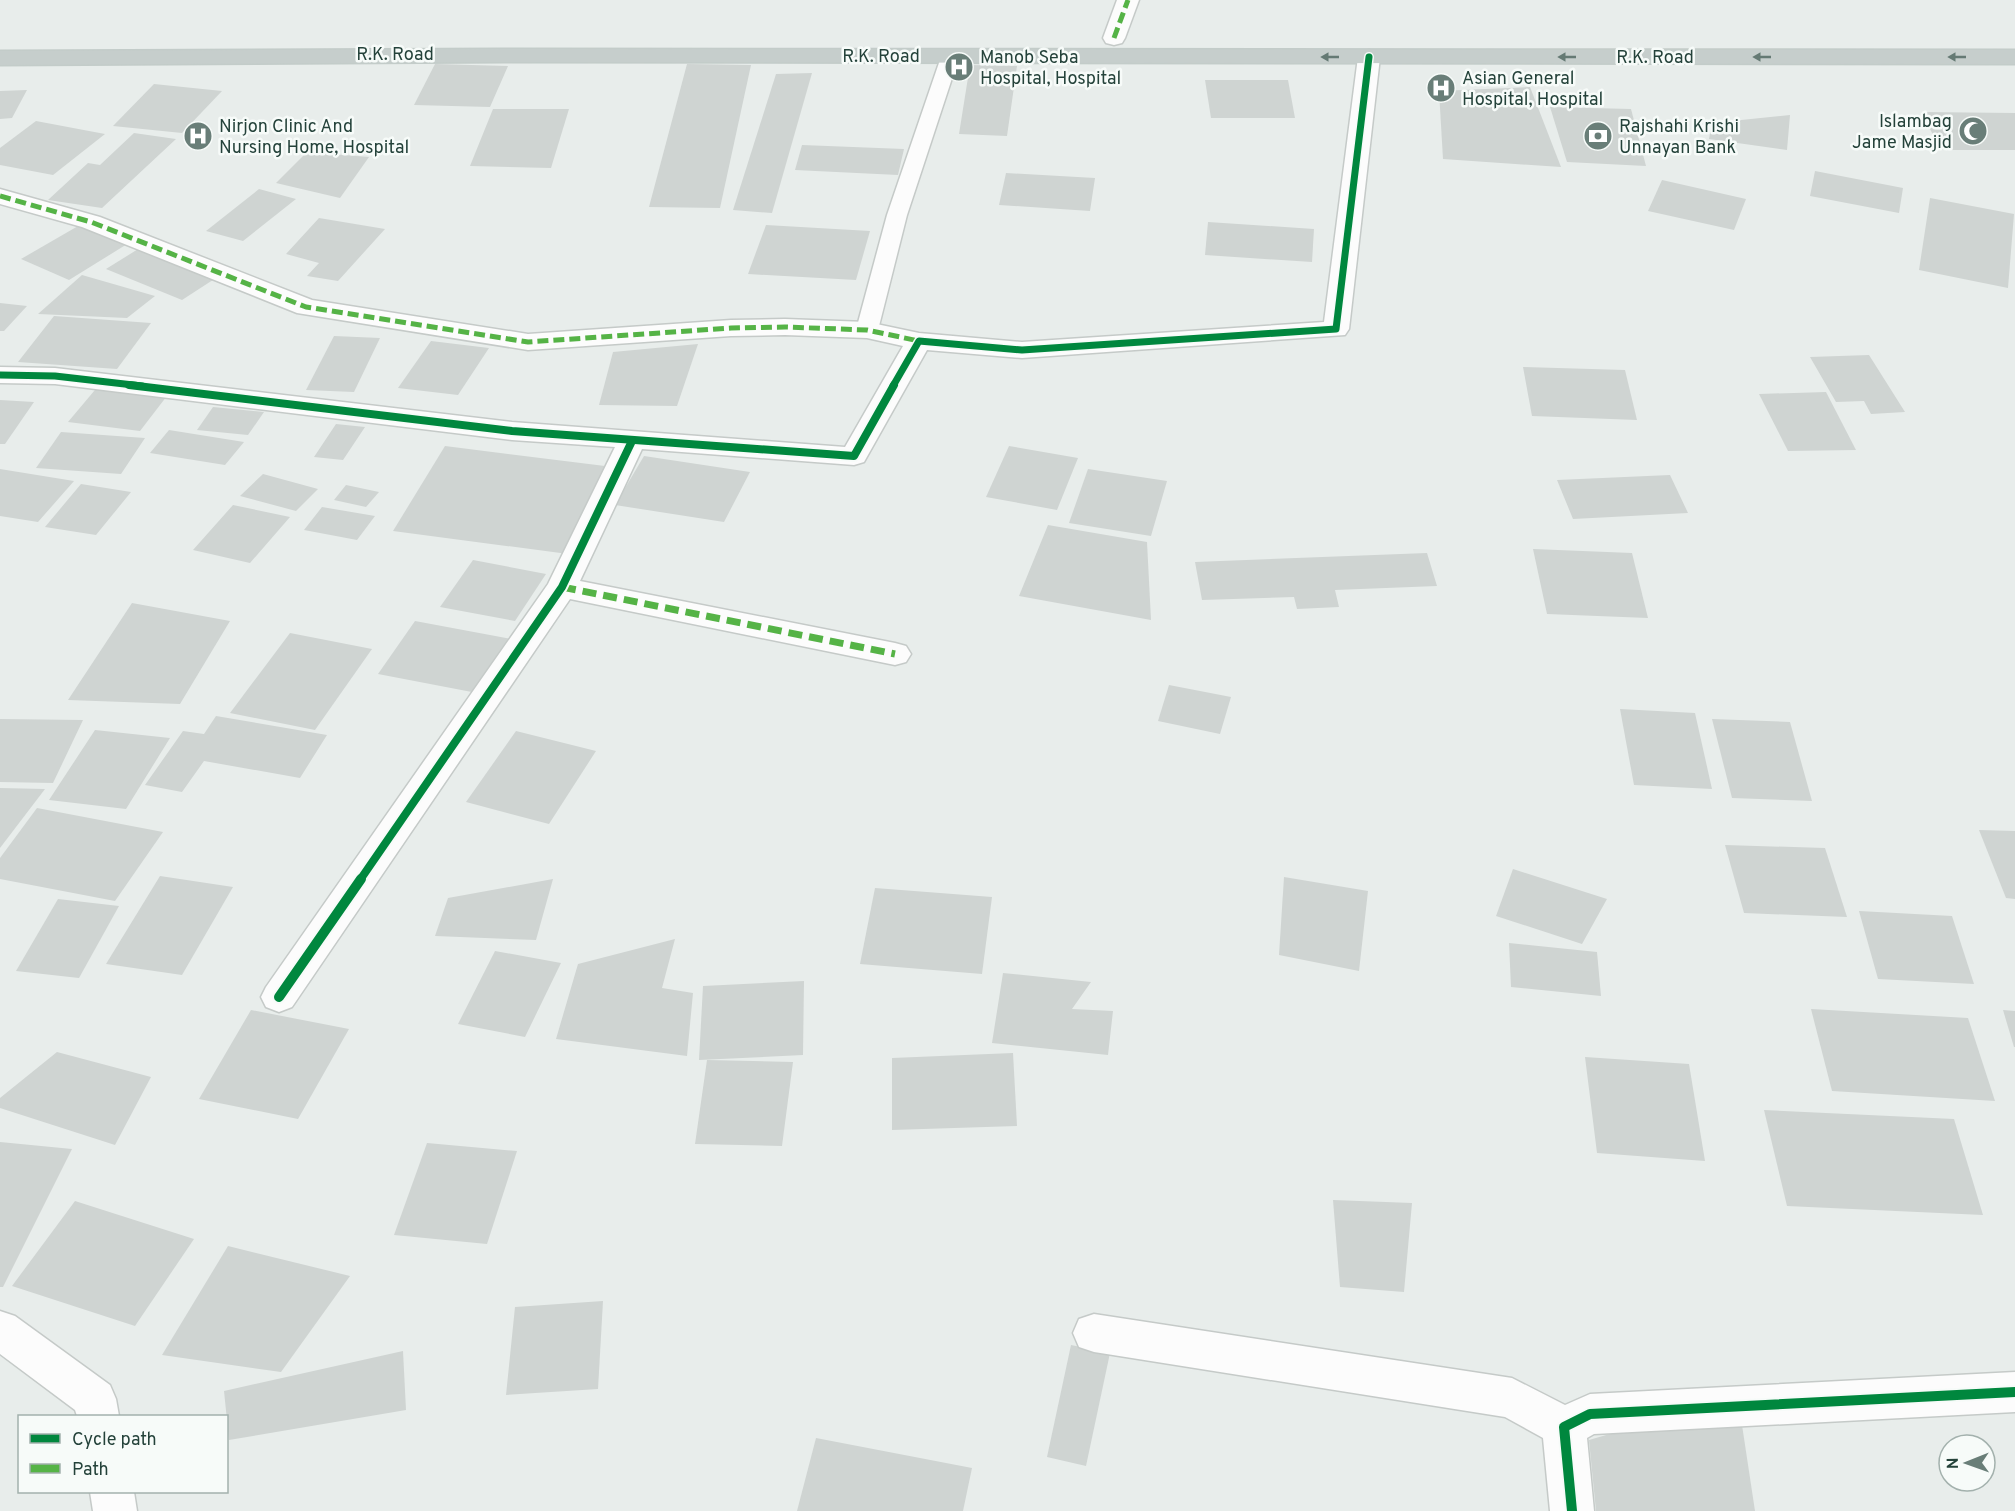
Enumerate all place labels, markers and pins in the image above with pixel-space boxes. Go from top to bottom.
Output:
place label: Manob Seba Hospital, Hospital [980,47,1121,91]
hospital icon: Manob Seba Hospital, Hospital [943,51,975,83]
place label: Asian General Hospital, Hospital [1462,68,1603,112]
hospital icon: Asian General Hospital, Hospital [1425,72,1457,104]
place label: Islambag Jame Masjid [1852,111,1952,155]
mosque icon: Islambag Jame Masjid [1957,115,1989,147]
place label: Nirjon Clinic And Nursing Home, Hospital [219,116,409,160]
place label: Rajshahi Krishi Unnayan Bank [1619,116,1739,160]
hospital icon: Nirjon Clinic And Nursing Home, Hospital [182,120,214,152]
bank icon: Rajshahi Krishi Unnayan Bank [1582,120,1614,152]

